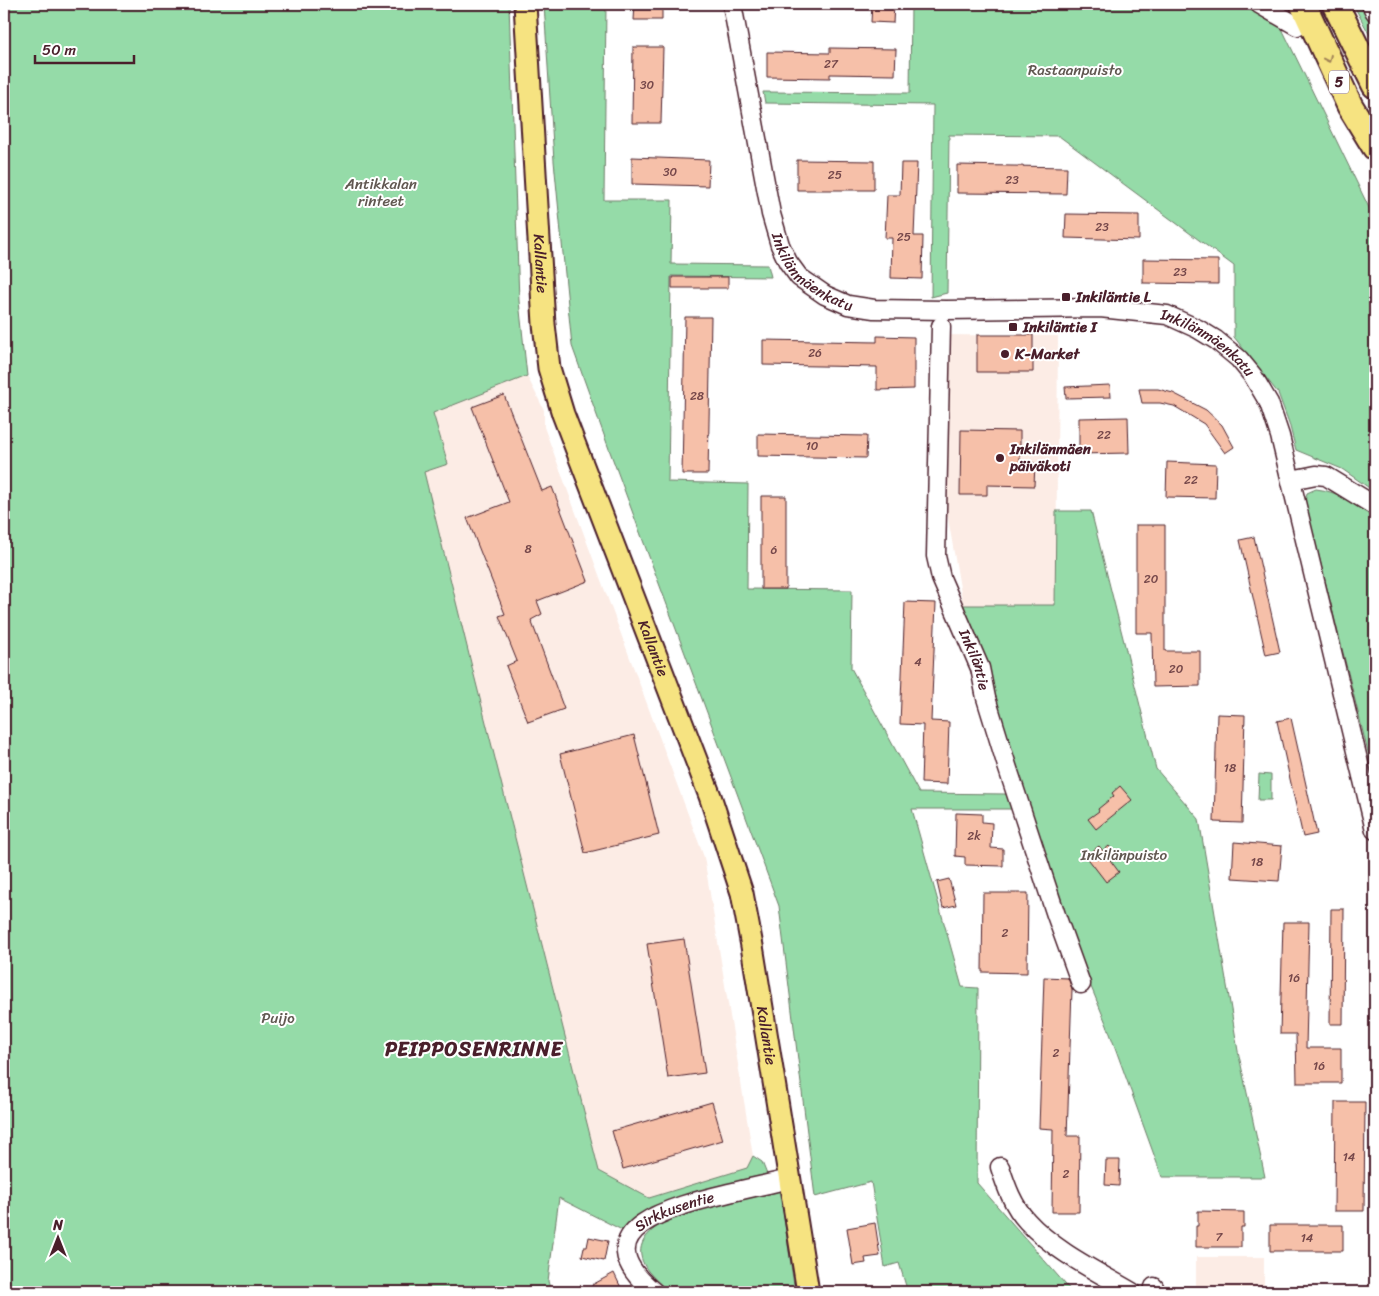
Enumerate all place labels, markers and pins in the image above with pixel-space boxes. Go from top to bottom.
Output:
place label: Inkiläntie L [1075,284,1152,310]
marker: Inkiläntie L [1060,291,1072,303]
place label: Inkiläntie I [1022,314,1098,340]
marker: Inkiläntie I [1007,321,1019,333]
place label: K-Market [1014,341,1080,367]
marker: K-Market [999,348,1011,360]
place label: Inkilänmäen päiväkoti [1009,436,1092,479]
marker: Inkilänmäen päiväkoti [994,452,1006,464]

